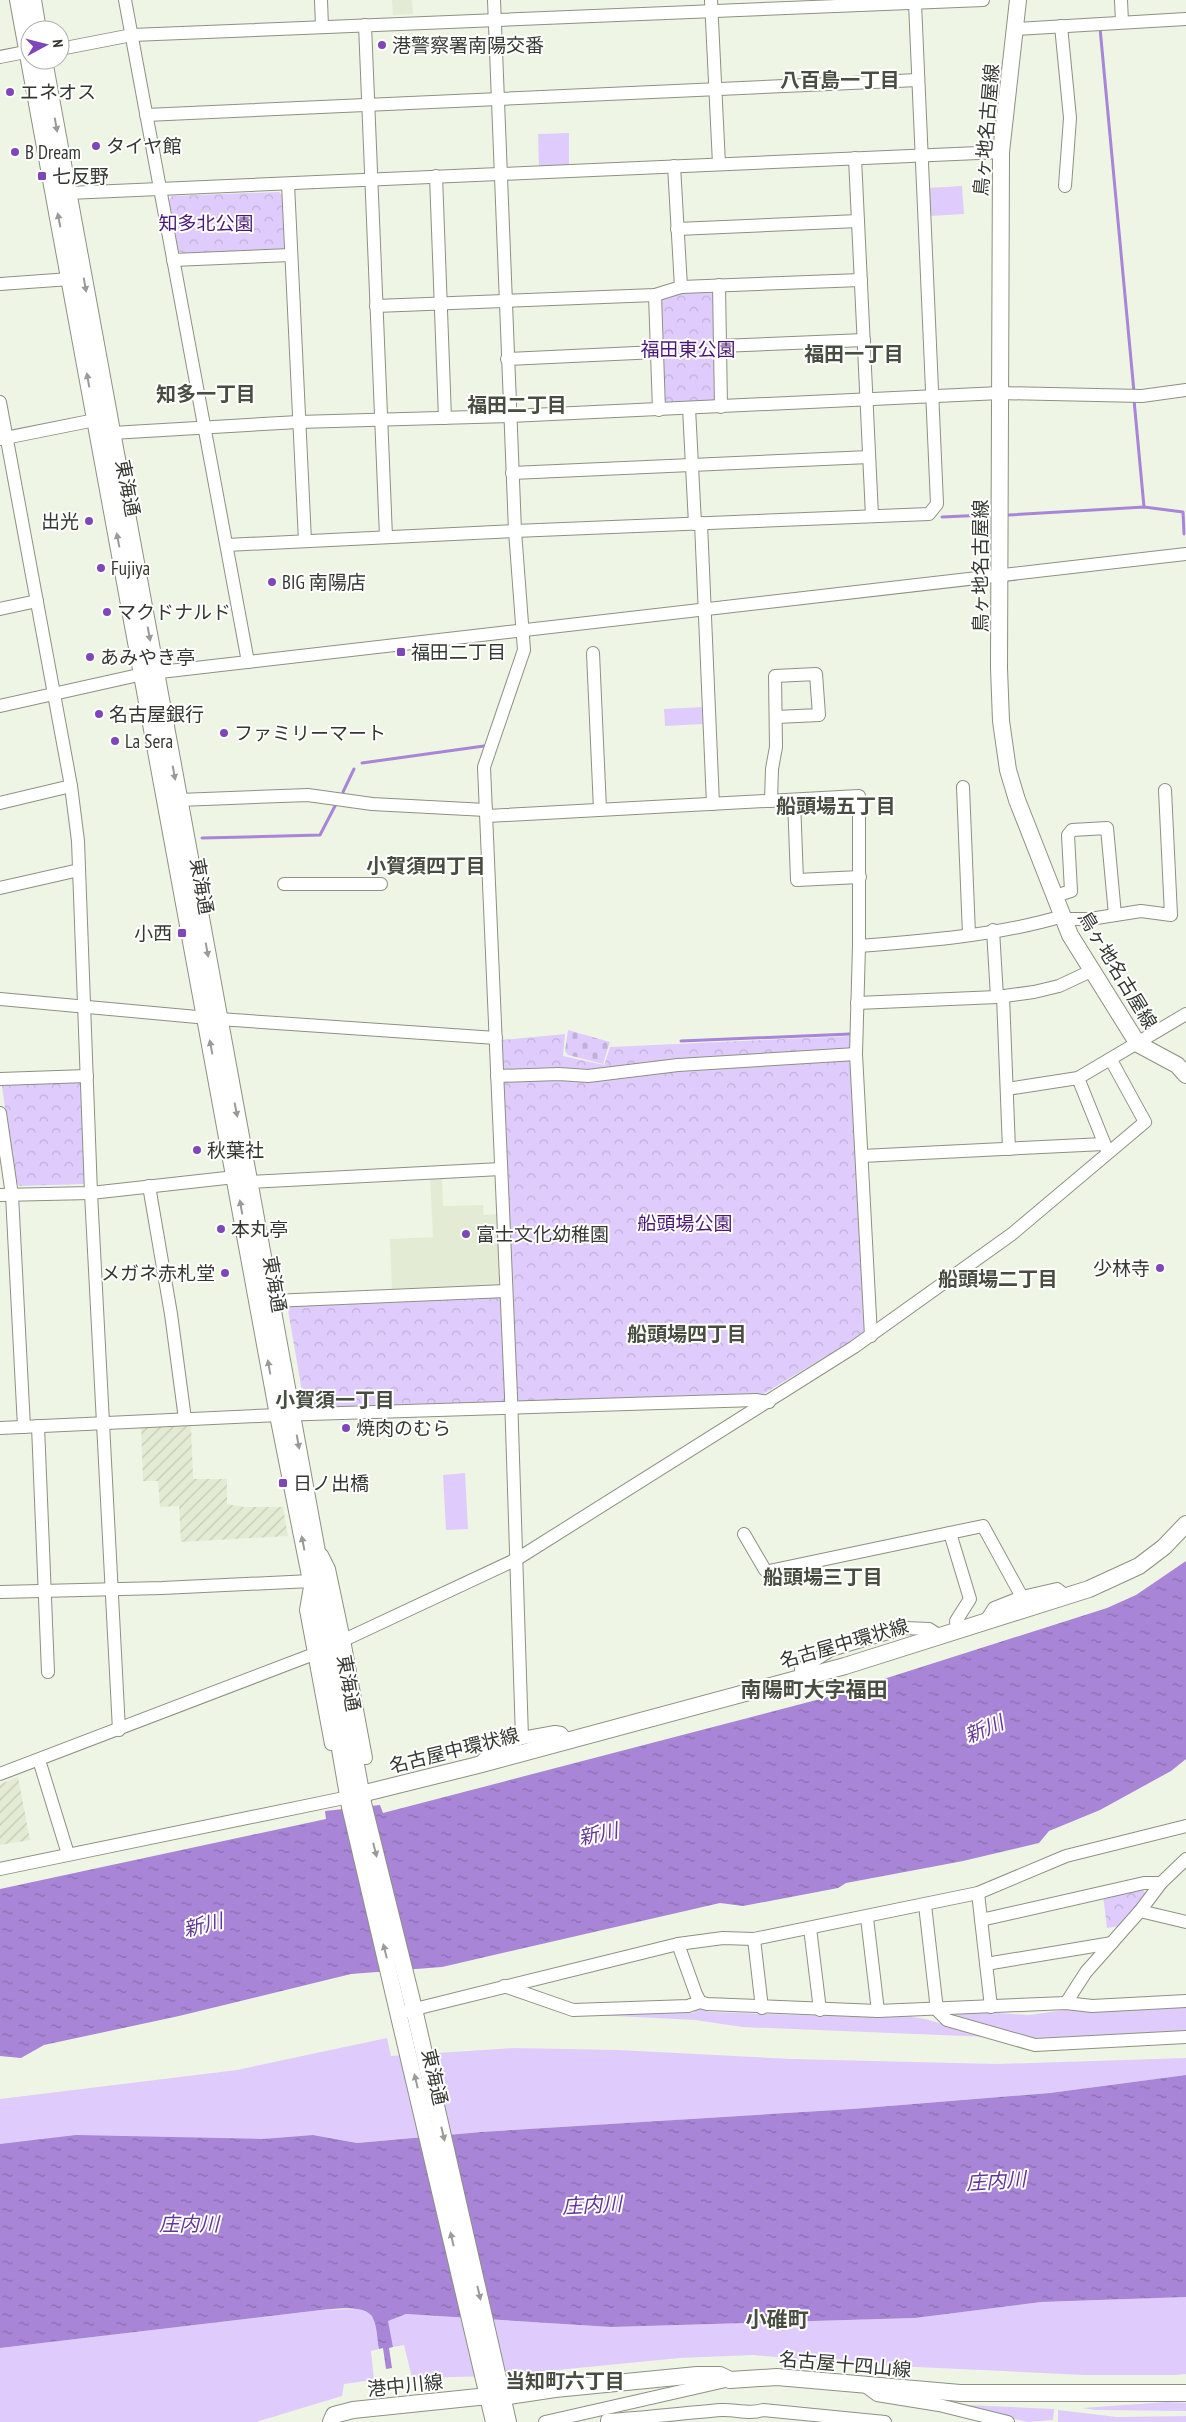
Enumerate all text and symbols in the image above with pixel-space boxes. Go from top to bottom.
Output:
north arrow [20,20,70,70]
place label: 港警察署南陽交番 [392,33,544,57]
text: N [49,39,67,48]
marker: 港警察署南陽交番 [376,39,388,51]
street label: 鳥ヶ地名古屋線 [968,63,1004,197]
district label: 八百島一丁目 [780,67,900,93]
place label: エネオス [20,80,96,104]
marker: エネオス [4,86,16,98]
one-way arrow [52,118,60,134]
place label: タイヤ館 [106,134,181,158]
place label: B Dream [25,140,81,164]
marker: タイヤ館 [90,140,102,152]
marker: B Dream [9,146,21,158]
place label: 七反野 [52,164,109,188]
marker: 七反野 [36,170,48,182]
park label: 知多北公園 [158,211,254,235]
one-way arrow [55,212,63,228]
one-way arrow [81,277,89,293]
park label: 福田東公園 [640,337,736,361]
district label: 福田一丁目 [804,341,904,367]
one-way arrow [84,372,92,388]
district label: 知多一丁目 [156,381,256,407]
district label: 福田二丁目 [467,392,567,418]
street label: 東海通 [111,458,145,518]
street label: 鳥ヶ地名古屋線 [968,499,992,633]
place label: 出光 [41,509,79,533]
marker: 出光 [83,515,95,527]
one-way arrow [113,531,121,547]
place label: Fujiya [111,556,150,580]
marker: Fujiya [95,562,107,574]
place label: BIG 南陽店 [282,570,366,594]
marker: BIG 南陽店 [266,576,278,588]
place label: マクドナルド [117,600,231,624]
marker: マクドナルド [101,606,113,618]
one-way arrow [145,627,153,642]
place label: 福田二丁目 [411,640,506,664]
place label: あみやき亭 [100,645,195,669]
marker: 福田二丁目 [395,646,407,658]
marker: あみやき亭 [84,651,96,663]
place label: 名古屋銀行 [109,702,204,726]
marker: 名古屋銀行 [93,708,105,720]
place label: ファミリーマート [234,721,386,745]
marker: ファミリーマート [218,727,230,739]
place label: La Sera [125,729,173,753]
marker: La Sera [109,735,121,747]
one-way arrow [171,765,179,781]
district label: 船頭場五丁目 [776,793,896,819]
district label: 小賀須四丁目 [366,853,486,879]
street label: 東海通 [185,856,219,916]
street label: 鳥ヶ地名古屋線 [1073,907,1163,1033]
place label: 小西 [134,921,172,945]
marker: 小西 [176,927,188,939]
one-way arrow [203,942,211,958]
one-way arrow [207,1038,215,1054]
one-way arrow [233,1102,241,1118]
place label: 秋葉社 [207,1138,264,1162]
marker: 秋葉社 [191,1144,203,1156]
one-way arrow [236,1198,244,1214]
park label: 船頭場公園 [637,1211,733,1235]
place label: 本丸亭 [231,1217,288,1241]
place label: 富士文化幼稚園 [476,1222,609,1246]
marker: 本丸亭 [215,1223,227,1235]
marker: 富士文化幼稚園 [460,1228,472,1240]
street label: 東海通 [258,1254,292,1314]
place label: 少林寺 [1093,1256,1150,1280]
place label: メガネ赤札堂 [101,1261,215,1285]
marker: 少林寺 [1154,1262,1166,1274]
district label: 船頭場二丁目 [938,1266,1058,1292]
marker: メガネ赤札堂 [219,1267,231,1279]
district label: 船頭場四丁目 [627,1321,747,1347]
one-way arrow [265,1358,273,1374]
district label: 小賀須一丁目 [275,1387,395,1413]
place label: 焼肉のむら [356,1416,451,1440]
marker: 焼肉のむら [340,1422,352,1434]
one-way arrow [294,1434,302,1450]
place label: 日ノ出橋 [293,1471,369,1495]
marker: 日ノ出橋 [277,1477,289,1489]
one-way arrow [299,1535,307,1551]
district label: 船頭場三丁目 [763,1564,883,1590]
street label: 名古屋中環状線 [777,1613,911,1673]
street label: 東海通 [332,1653,366,1713]
district label: 南陽町大字福田 [741,1676,888,1703]
water label: 新川 [961,1708,1009,1749]
street label: 名古屋中環状線 [387,1722,521,1778]
water label: 新川 [576,1817,622,1851]
one-way arrow [371,1842,379,1857]
water label: 新川 [180,1907,227,1942]
one-way arrow [381,1944,389,1959]
street label: 東海通 [417,2047,453,2107]
one-way arrow [412,2074,420,2089]
one-way arrow [439,2127,447,2142]
water label: 庄内川 [965,2166,1029,2196]
water label: 庄内川 [561,2190,625,2220]
water label: 庄内川 [159,2211,221,2237]
one-way arrow [448,2232,456,2247]
one-way arrow [475,2285,483,2300]
district label: 小碓町 [746,2306,809,2333]
street label: 名古屋十四山線 [778,2346,912,2382]
district label: 当知町六丁目 [505,2368,625,2394]
street label: 港中川線 [366,2369,444,2401]

